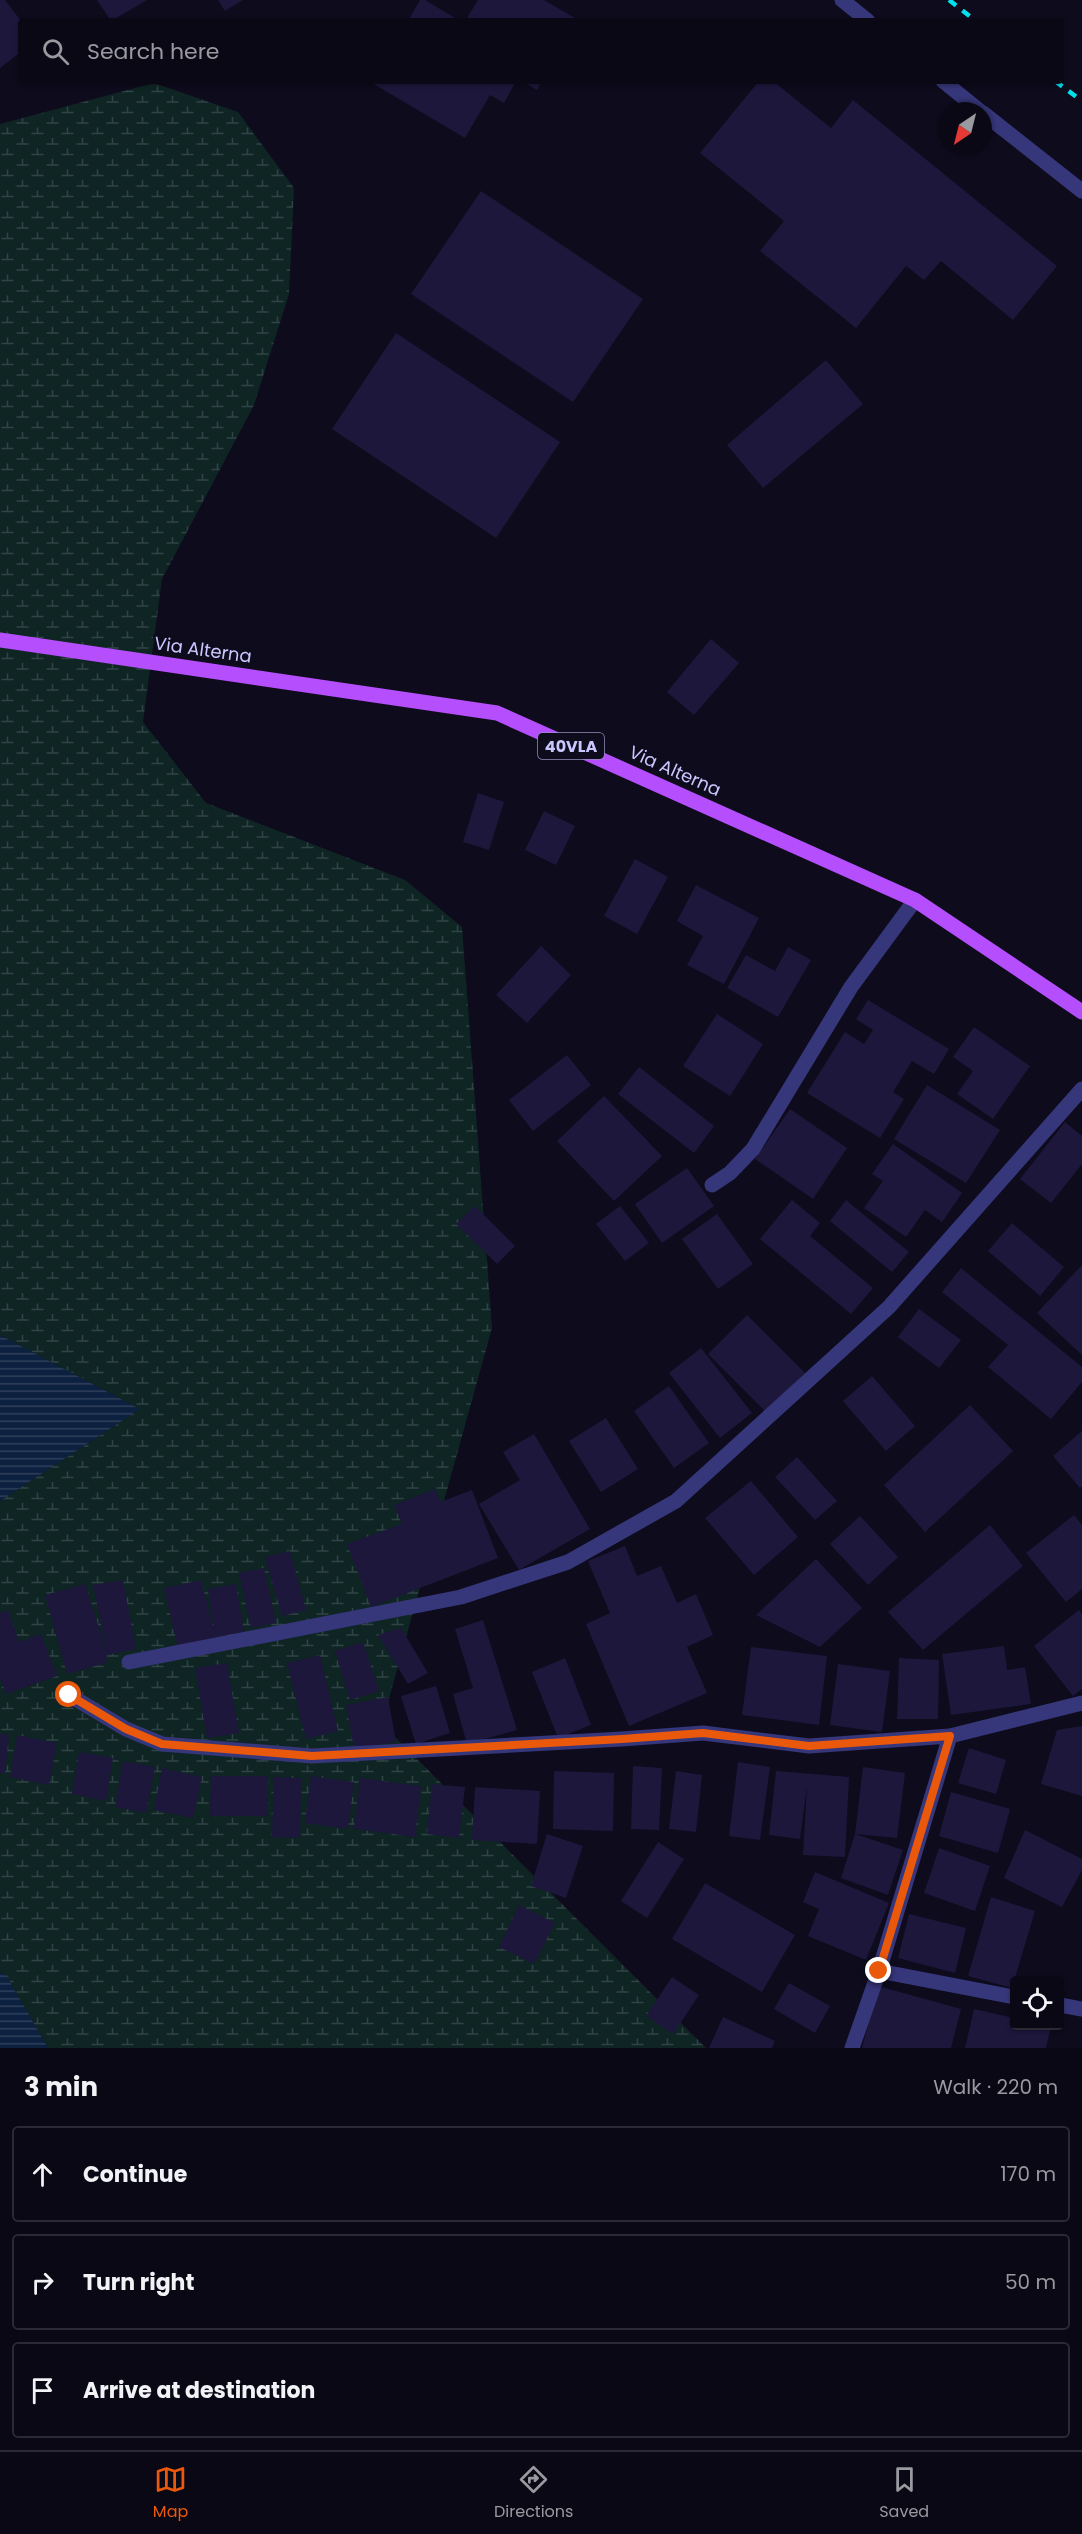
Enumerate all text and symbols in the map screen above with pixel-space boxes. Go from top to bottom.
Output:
search box [18,18,1064,84]
icon: search [39,35,72,68]
text: Search here [87,36,220,67]
north arrow [938,102,992,156]
street label: Via Alterna [153,630,253,669]
road number: 40VLA [538,733,604,759]
street label: Via Alterna [625,739,725,802]
route start [55,1681,81,1707]
route end [865,1957,891,1983]
map controls [1010,1976,1064,2030]
button: locate [1010,1976,1064,2030]
text: 3 min [24,2069,98,2105]
text: Walk · 220 m [933,2073,1058,2101]
icon: ahead [26,2158,59,2191]
text: Continue [83,2159,187,2190]
text: 170 m [1000,2160,1056,2188]
icon: right [26,2266,59,2299]
text: Turn right [83,2267,194,2298]
text: 50 m [1005,2268,1056,2296]
icon: arrive [26,2374,59,2407]
text: Arrive at destination [83,2375,315,2406]
tab: Map [153,2463,188,2524]
tab: Directions [494,2463,573,2524]
tab: Saved [879,2463,929,2524]

